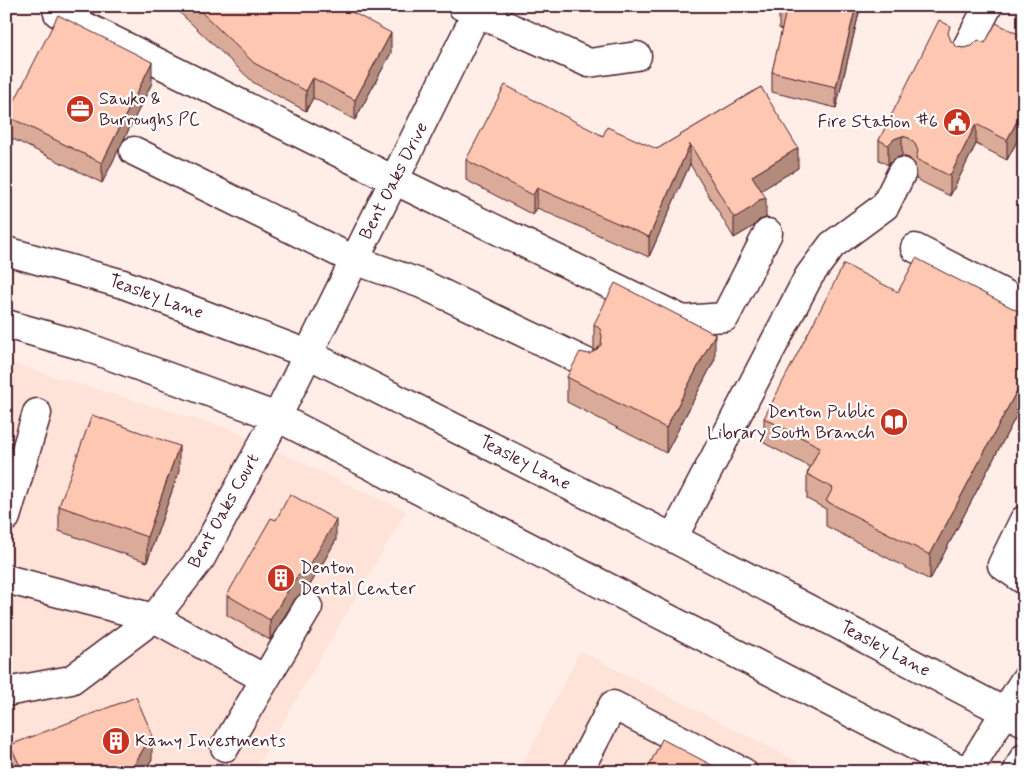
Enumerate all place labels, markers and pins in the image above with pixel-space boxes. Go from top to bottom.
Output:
place label: Sawko & Burroughs PC [99,87,199,132]
office icon: Sawko & Burroughs PC [65,94,95,124]
public building icon: Fire Station #6 [942,107,972,137]
place label: Fire Station #6 [818,110,938,134]
place label: Denton Public Library South Branch [707,400,875,445]
library icon: Denton Public Library South Branch [879,407,909,437]
place label: Denton Dental Center [300,556,416,601]
building icon: Denton Dental Center [266,563,296,593]
building icon: Kamy Investments [101,726,131,756]
place label: Kamy Investments [135,729,286,753]

